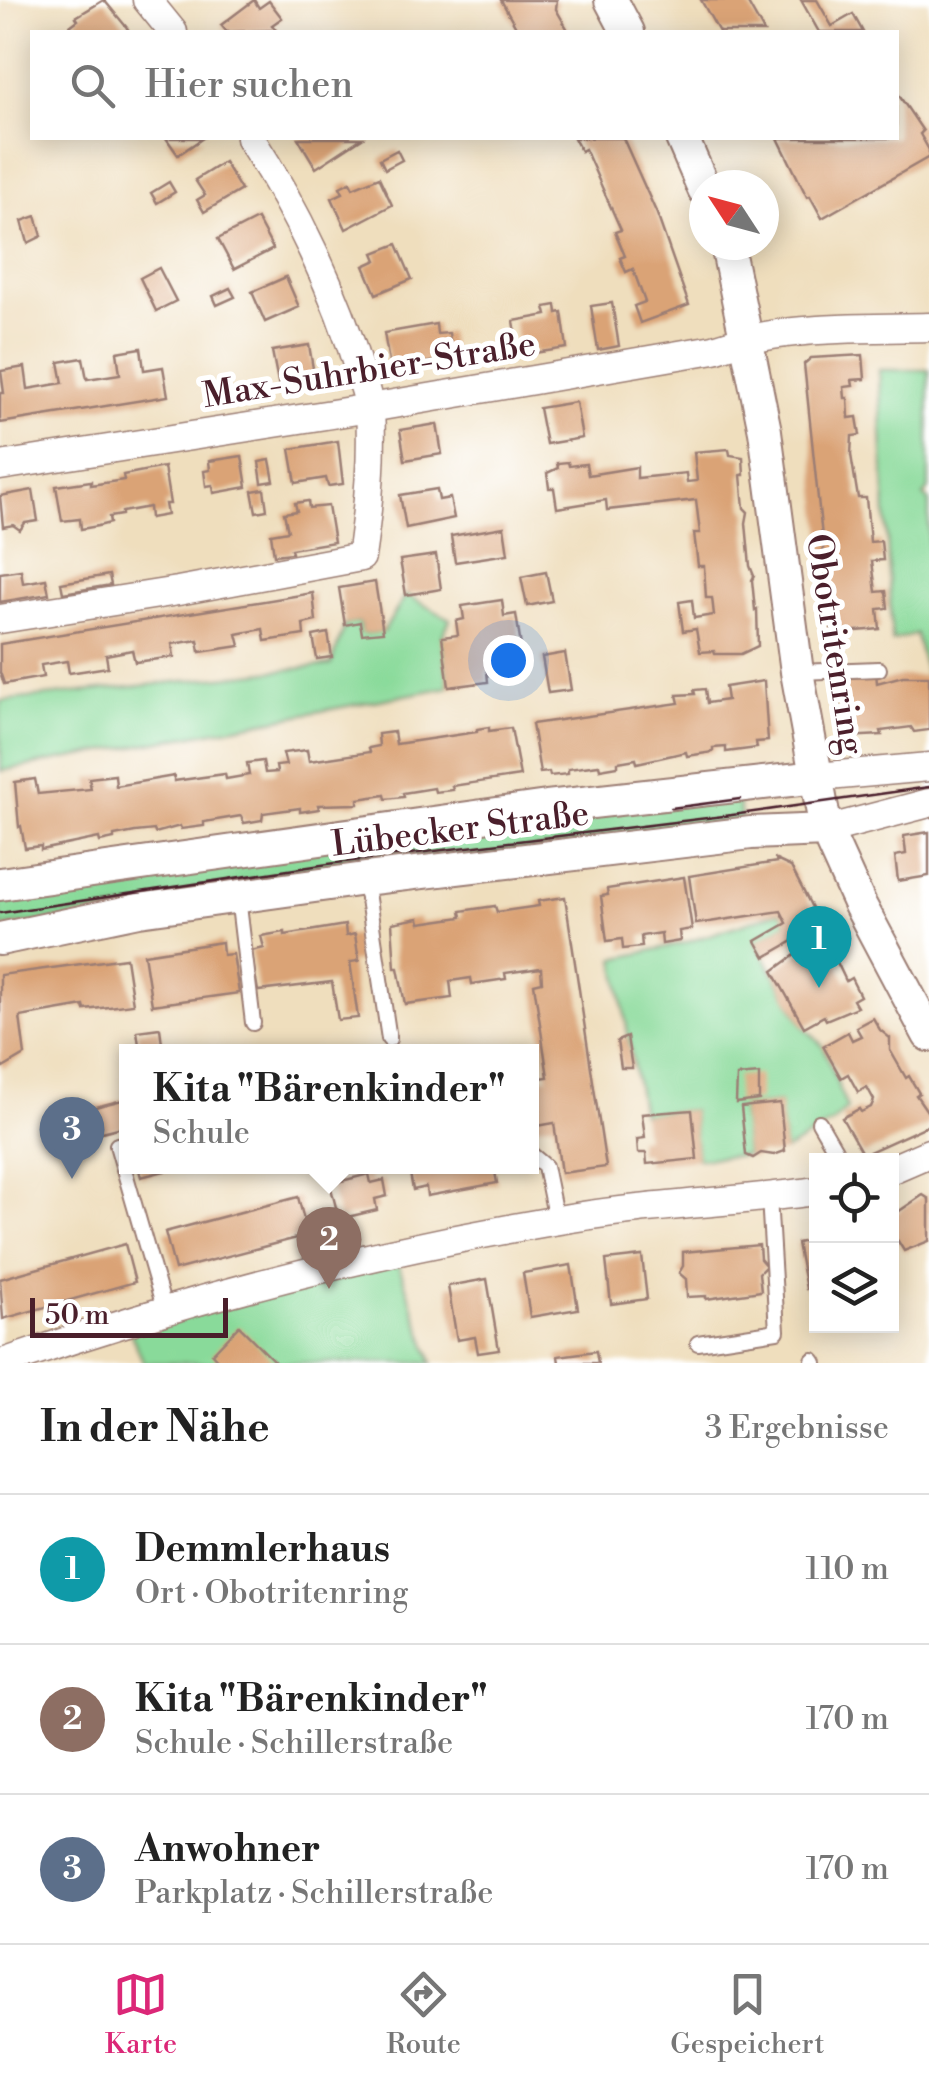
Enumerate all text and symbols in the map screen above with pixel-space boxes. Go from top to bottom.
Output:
search box [30,30,899,140]
icon: search [65,58,120,113]
text: Hier suchen [145,62,353,109]
north arrow [689,170,779,260]
street label: Max-Suhrbier-Straße [200,323,539,418]
street label: Obotritenring [796,531,873,758]
your location [483,635,534,686]
street label: Lübecker Straße [329,792,591,867]
pin: 1 [786,906,852,988]
popup [119,1044,539,1174]
text: Kita "Bärenkinder" [153,1066,505,1113]
pin: 3 [40,1096,104,1179]
text: Schule [153,1113,250,1153]
map controls [809,1153,899,1333]
button: locate [809,1153,899,1243]
pin: 2 [296,1206,362,1289]
button: layers [809,1243,899,1333]
scale bar [30,1293,228,1338]
text: 50 m [45,1298,109,1333]
text: In der Nähe [40,1402,270,1455]
text: 3 Ergebnisse [705,1408,889,1448]
text: Demmlerhaus [135,1526,390,1573]
text: 1 [65,1549,80,1589]
text: 110 m [806,1549,889,1589]
text: Ort · Obotritenring [135,1573,409,1613]
text: Kita "Bärenkinder" [135,1676,487,1723]
text: 2 [62,1699,83,1739]
text: 170 m [806,1699,889,1739]
text: Schule · Schillerstraße [135,1723,453,1763]
text: Anwohner [135,1826,320,1873]
text: 3 [63,1849,82,1889]
text: 170 m [806,1849,889,1889]
text: Parkplatz · Schillerstraße [135,1873,493,1913]
tab: Karte [105,1967,177,2062]
tab: Route [386,1967,461,2062]
tab: Gespeichert [670,1967,824,2062]

